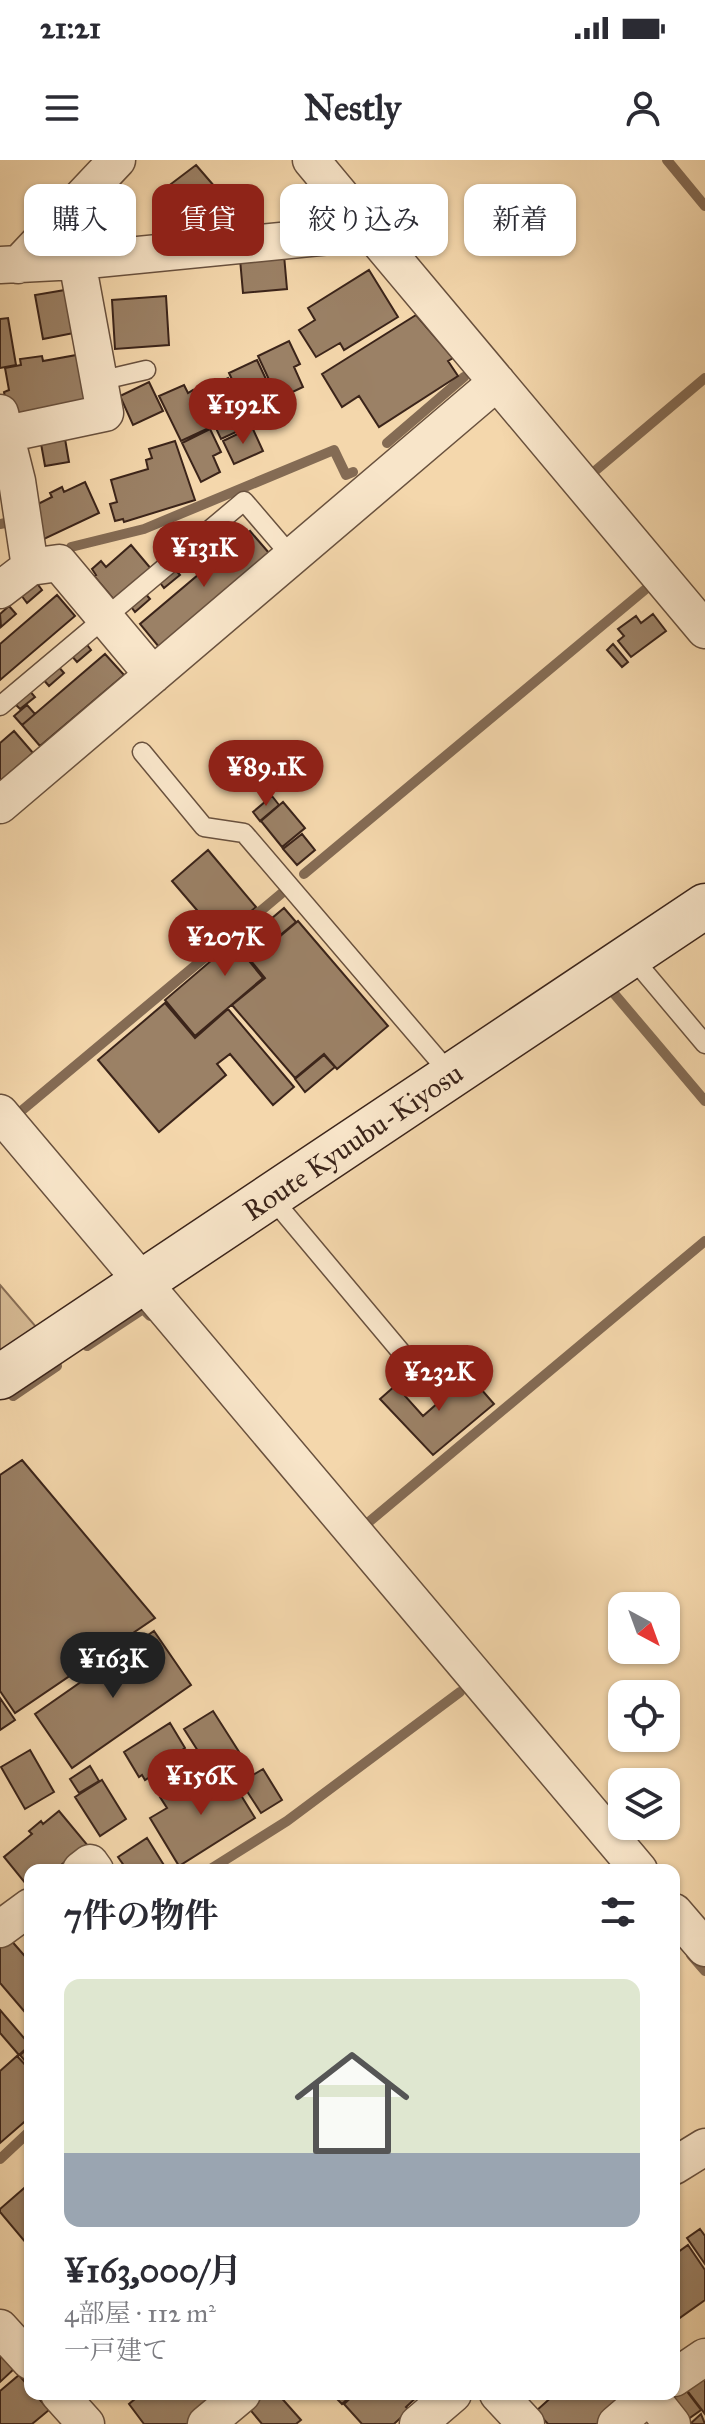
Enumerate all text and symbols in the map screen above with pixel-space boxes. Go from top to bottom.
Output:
text: 21:21 [40,10,101,46]
icon: menu [40,86,84,130]
text: Nestly [304,86,401,130]
icon: person [621,86,665,130]
chip: 購入 [24,184,136,256]
chip: 賃貸 [152,184,264,256]
chip: 絞り込み [280,184,448,256]
chip: 新着 [464,184,576,256]
pin: ¥192K [187,378,299,446]
text: ¥192K [207,388,279,420]
pin: ¥131K [148,521,260,589]
text: ¥131K [171,531,237,563]
pin: ¥89.1K [201,740,331,808]
text: ¥89.1K [227,750,306,782]
pin: ¥207K [169,910,281,978]
text: ¥207K [186,920,264,952]
street label: Route Kyuubu-Kiyosu [236,1055,470,1229]
pin: ¥232K [383,1345,495,1413]
text: ¥232K [403,1355,475,1387]
north arrow [608,1592,680,1664]
map controls [608,1592,680,1840]
pin: ¥163K [57,1632,169,1700]
text: ¥163K [78,1642,148,1674]
button: locate [608,1680,680,1752]
pin: ¥156K [145,1749,257,1817]
text: ¥156K [165,1759,237,1791]
button: layers [608,1768,680,1840]
icon: filters [596,1890,640,1934]
text: 7件の物件 [64,1895,218,1936]
icon: home [280,2031,424,2175]
text: ¥163,000/月 [64,2250,242,2291]
text: 4部屋 · 112 m² [64,2297,216,2329]
text: 一戸建て [64,2334,168,2366]

